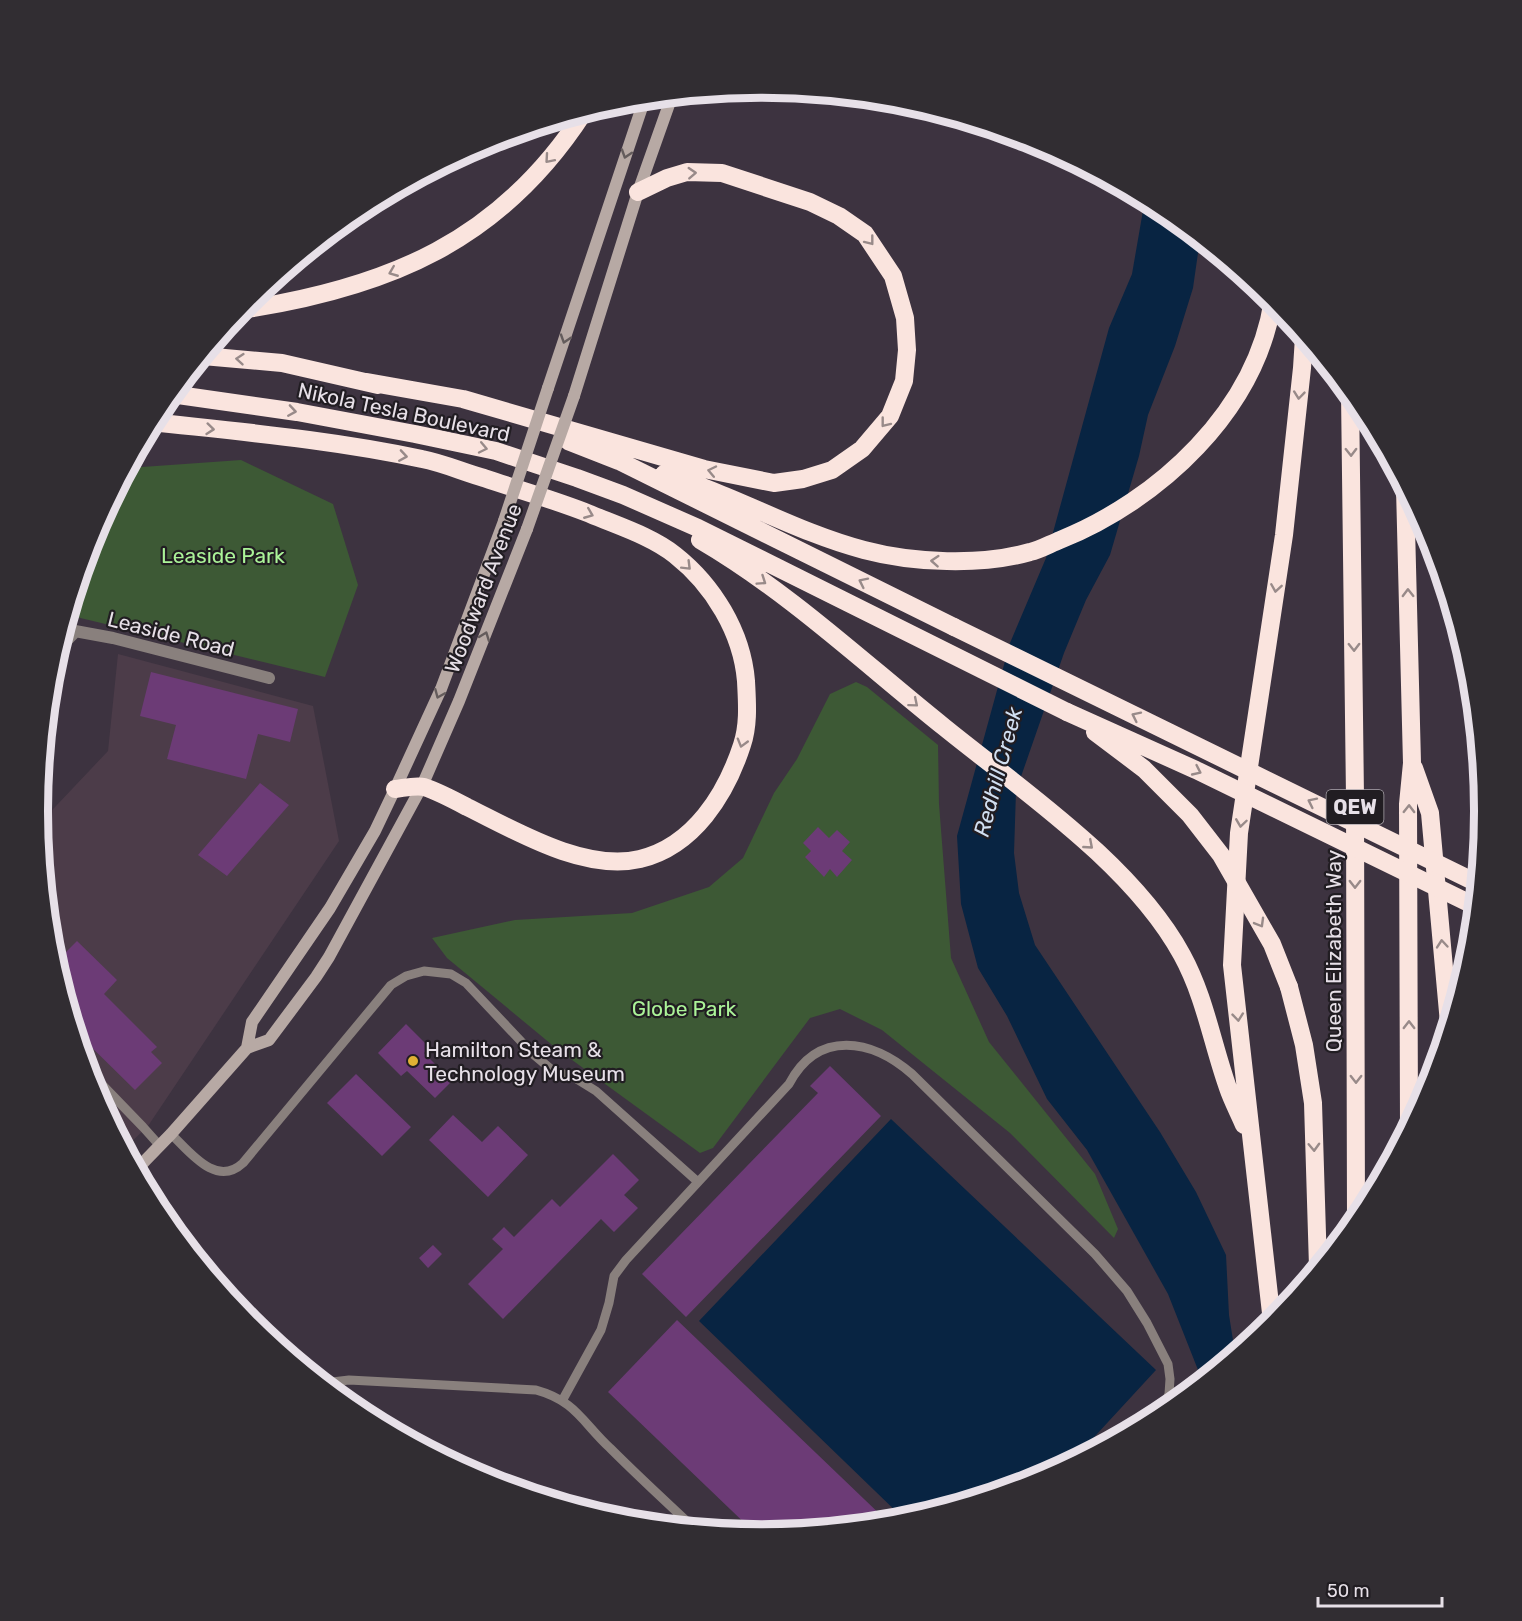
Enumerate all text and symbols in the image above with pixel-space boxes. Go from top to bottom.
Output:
one-way arrow [621,148,633,159]
one-way arrow [545,152,556,163]
one-way arrow [688,166,697,179]
one-way arrow [862,235,873,246]
one-way arrow [388,265,399,277]
one-way arrow [559,333,572,344]
one-way arrow [235,353,244,366]
street label: Nikola Tesla Boulevard [296,377,512,447]
one-way arrow [1293,390,1306,399]
one-way arrow [287,405,296,417]
one-way arrow [881,416,892,427]
one-way arrow [206,422,215,435]
one-way arrow [478,441,488,454]
one-way arrow [1345,447,1357,456]
one-way arrow [398,449,408,462]
one-way arrow [707,465,717,478]
street label: Woodward Avenue [439,500,527,676]
one-way arrow [583,507,594,519]
park label: Leaside Park [161,543,285,568]
one-way arrow [931,554,940,567]
one-way arrow [679,559,690,570]
one-way arrow [755,574,766,585]
one-way arrow [859,578,870,590]
one-way arrow [1270,584,1282,593]
one-way arrow [1401,589,1414,598]
street label: Leaside Road [105,606,237,662]
one-way arrow [478,631,490,642]
one-way arrow [1348,642,1360,651]
one-way arrow [434,688,446,699]
one-way arrow [908,695,919,706]
water label: Redhill Creek [968,703,1028,840]
one-way arrow [1132,712,1143,724]
one-way arrow [737,737,749,748]
one-way arrow [1191,763,1202,775]
road number: QEW [1326,790,1384,824]
one-way arrow [1307,798,1318,809]
one-way arrow [1402,804,1415,813]
one-way arrow [1235,818,1247,827]
one-way arrow [1082,838,1093,849]
street label: Queen Elizabeth Way [1321,849,1346,1052]
one-way arrow [1349,879,1361,888]
one-way arrow [1253,916,1265,927]
one-way arrow [1436,939,1449,949]
park label: Globe Park [632,996,736,1021]
one-way arrow [1231,1013,1244,1022]
one-way arrow [1403,1020,1415,1029]
place label: Hamilton Steam & Technology Museum [425,1037,625,1086]
marker: Hamilton Steam & Technology Museum [406,1054,420,1068]
one-way arrow [1350,1074,1362,1083]
one-way arrow [1308,1143,1321,1152]
scale bar [1318,1570,1442,1608]
text: 50 m [1327,1580,1370,1602]

